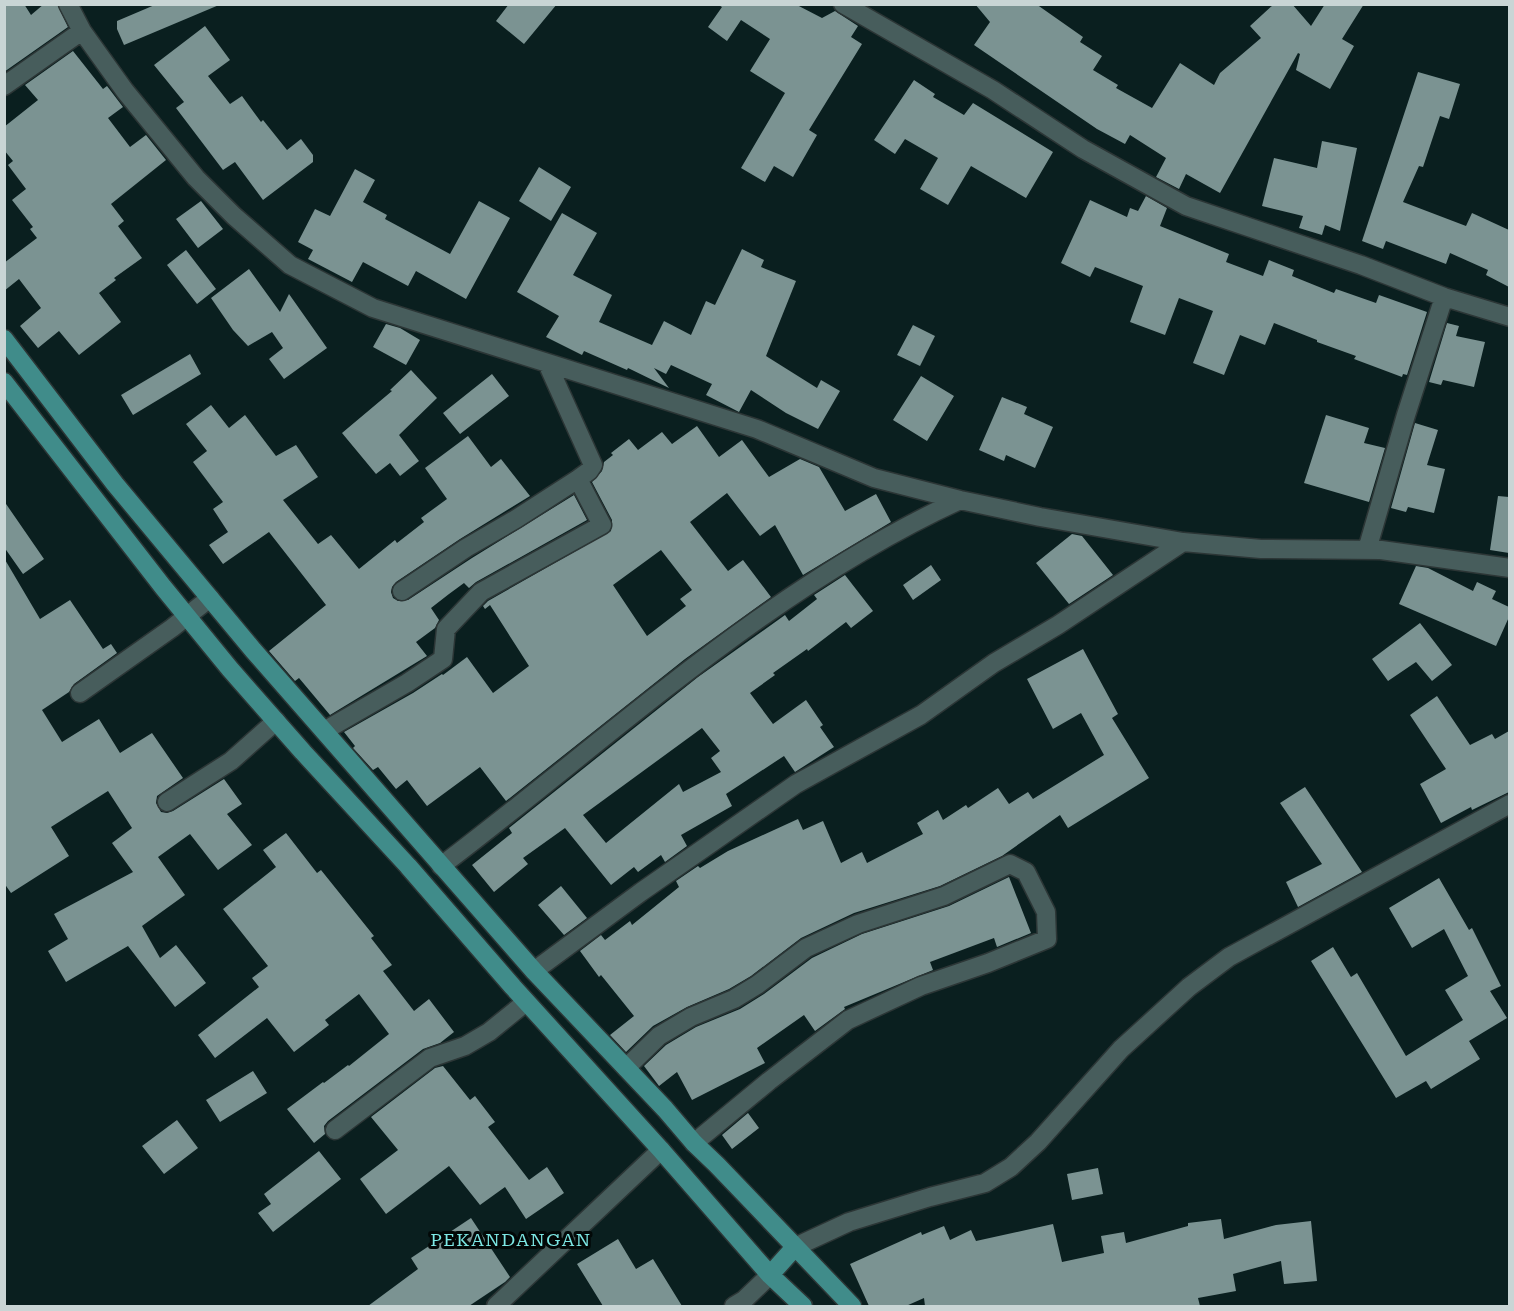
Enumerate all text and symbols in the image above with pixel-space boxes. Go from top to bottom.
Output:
district label: PEKANDANGAN [430,1229,592,1250]

